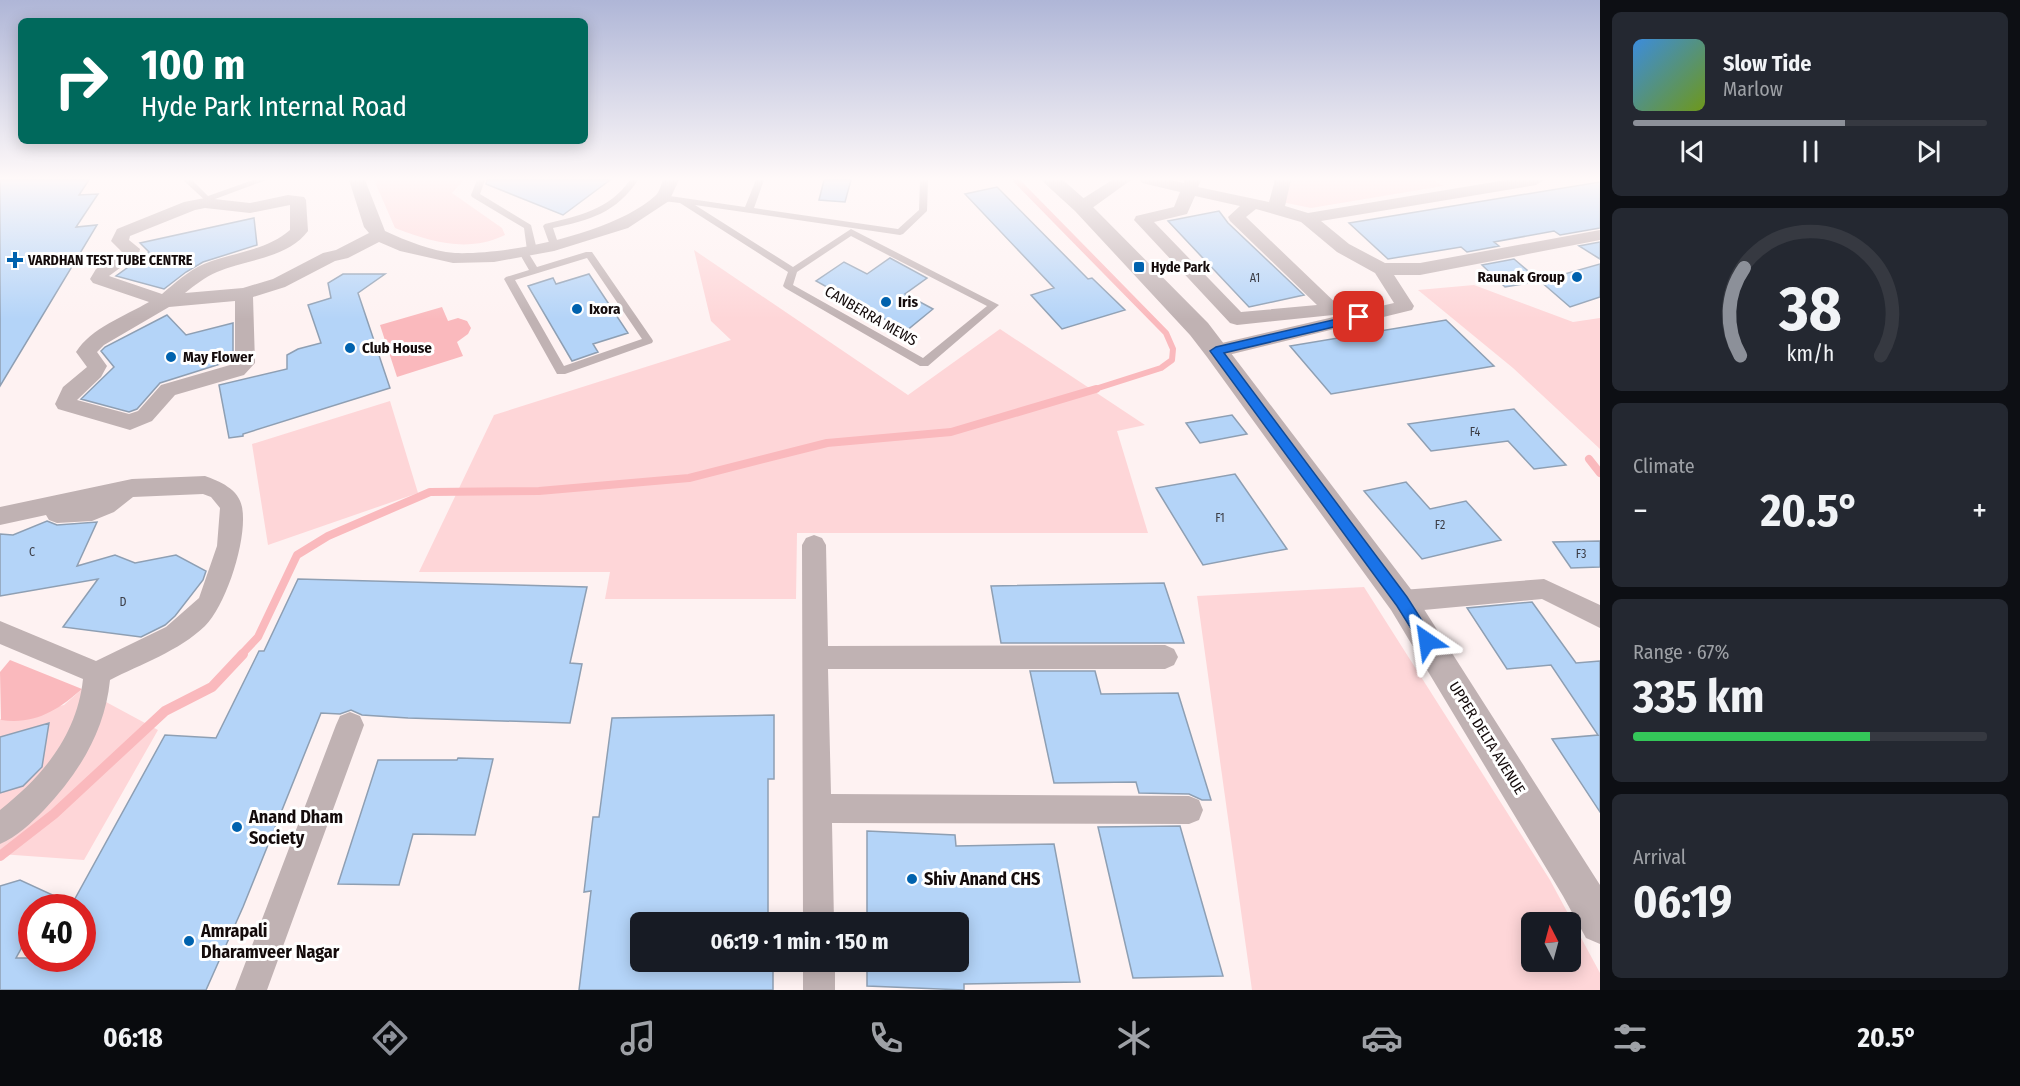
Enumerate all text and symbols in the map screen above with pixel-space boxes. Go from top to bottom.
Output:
text: 100 m [141,40,245,90]
icon: right [42,42,120,120]
text: Slow Tide [1723,50,1811,77]
text: Marlow [1723,77,1783,101]
text: Hyde Park Internal Road [141,91,407,123]
icon: previous [1676,135,1709,168]
icon: pause [1794,135,1827,168]
icon: next [1912,135,1945,168]
marker: VARDHAN TEST TUBE CENTRE [6,251,24,269]
place label: VARDHAN TEST TUBE CENTRE [27,252,193,269]
place label: Hyde Park [1151,259,1211,276]
marker: Hyde Park [1132,260,1146,274]
place label: Raunak Group [1478,268,1565,286]
marker: Raunak Group [1570,270,1584,284]
house number: A1 [1250,271,1260,285]
text: 38 [1778,273,1841,348]
street label: CANBERRA MEWS [822,282,920,350]
pin [1333,291,1384,342]
place label: Iris [898,293,918,311]
marker: Iris [879,295,893,309]
place label: Ixora [589,300,621,318]
icon: arrive [1342,300,1375,333]
marker: Ixora [570,302,584,316]
place label: Club House [362,339,432,357]
marker: Club House [343,341,357,355]
text: km/h [1786,342,1834,368]
place label: May Flower [183,348,254,366]
marker: May Flower [164,350,178,364]
house number: F4 [1470,425,1480,439]
text: Climate [1633,454,1695,478]
text: 20.5° [1760,484,1859,538]
text: − [1633,491,1648,531]
text: + [1972,491,1987,531]
house number: F1 [1215,511,1225,525]
house number: F2 [1435,518,1445,532]
house number: C [29,545,35,559]
house number: F3 [1576,547,1586,561]
house number: D [120,595,127,609]
position arrow [1395,609,1459,673]
text: Range · 67% [1633,640,1729,664]
text: 335 km [1633,670,1764,724]
street label: UPPER DELTA AVENUE [1445,678,1529,798]
place label: Anand Dham Society [248,806,343,849]
marker: Anand Dham Society [230,820,244,834]
text: Arrival [1633,845,1686,869]
place label: Shiv Anand CHS [924,868,1040,890]
marker: Shiv Anand CHS [905,872,919,886]
text: 06:19 [1633,875,1732,929]
speed limit sign: 40 [18,894,96,972]
north arrow [1521,912,1581,972]
map controls [1521,912,1581,972]
place label: Amrapali Dharamveer Nagar [200,920,340,963]
text: 06:19 · 1 min · 150 m [710,928,889,955]
marker: Amrapali Dharamveer Nagar [182,934,196,948]
icon: directions [369,1017,411,1059]
icon: music [617,1017,659,1059]
icon: phone [865,1017,907,1059]
icon: climate [1113,1017,1155,1059]
icon: car [1361,1017,1403,1059]
icon: filters [1609,1017,1651,1059]
text: 06:18 [103,1022,163,1054]
text: 20.5° [1858,1022,1917,1054]

